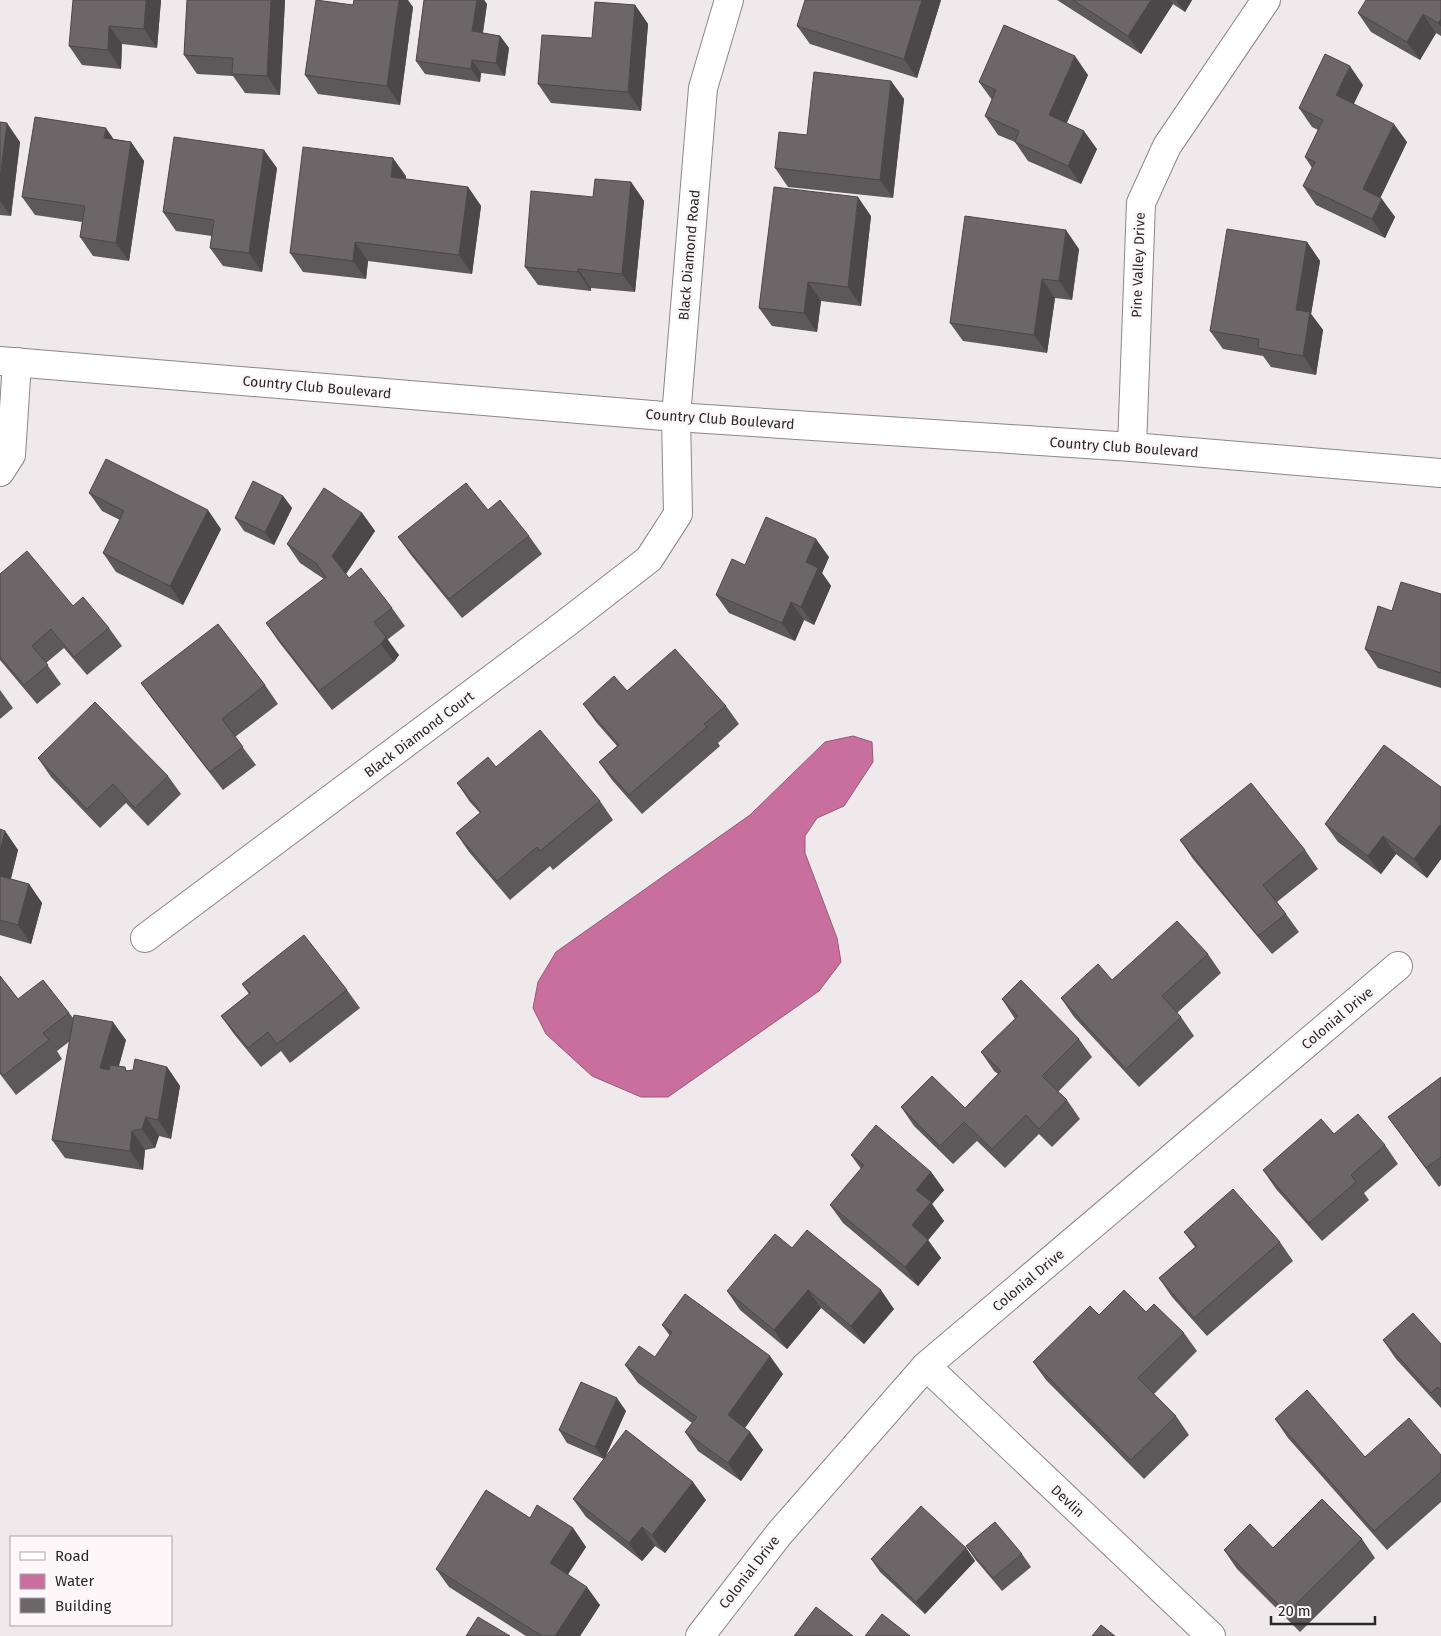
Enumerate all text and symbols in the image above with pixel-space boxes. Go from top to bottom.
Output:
street label: Black Diamond Road [675,189,704,321]
street label: Pine Valley Drive [1128,212,1149,318]
street label: Country Club Boulevard [242,373,392,402]
street label: Country Club Boulevard [645,406,795,433]
street label: Country Club Boulevard [1049,434,1199,461]
street label: Black Diamond Court [361,687,478,781]
street label: Colonial Drive [1298,984,1377,1053]
street label: Colonial Drive [989,1246,1068,1315]
street label: Devlin [1047,1482,1088,1521]
street label: Colonial Drive [716,1532,783,1612]
legend [10,1536,172,1626]
text: Road [55,1547,90,1565]
text: Water [55,1572,94,1590]
scale bar [1271,1594,1375,1626]
text: Building [55,1597,111,1615]
text: 20 m [1278,1602,1311,1620]

